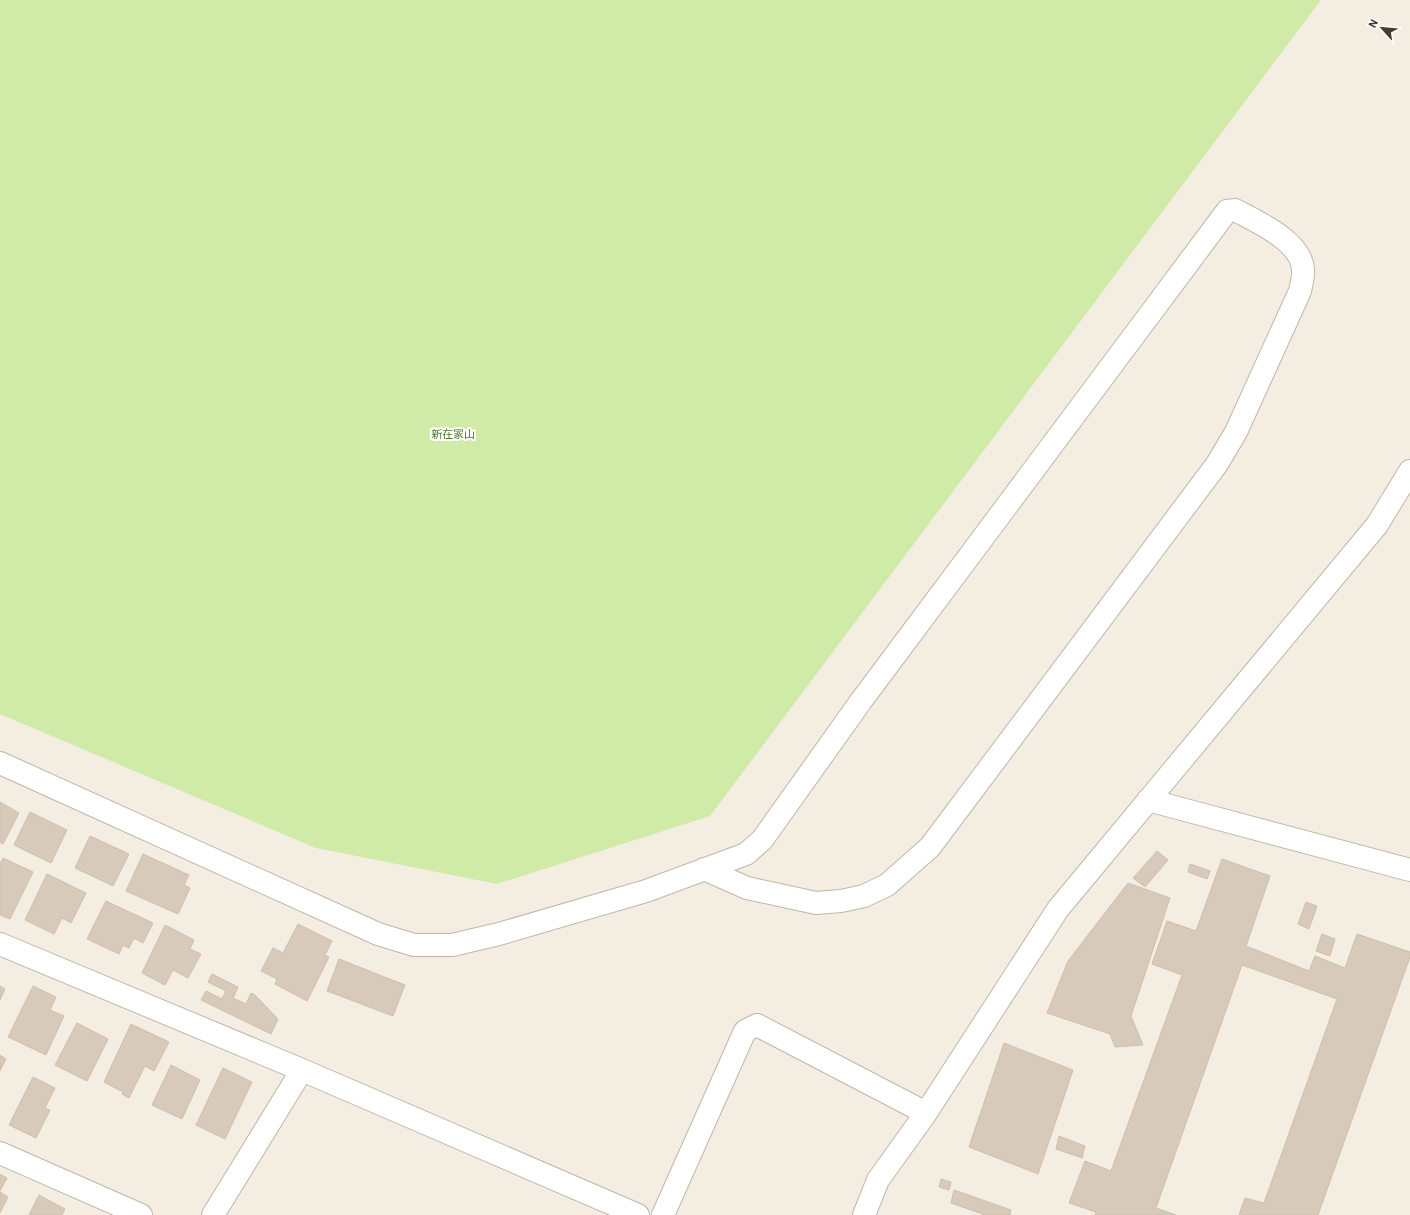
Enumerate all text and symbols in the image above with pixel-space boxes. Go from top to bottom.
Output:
north arrow [1362,8,1402,48]
text: N [1365,17,1381,30]
park label: 新在家山 [431,427,475,441]

